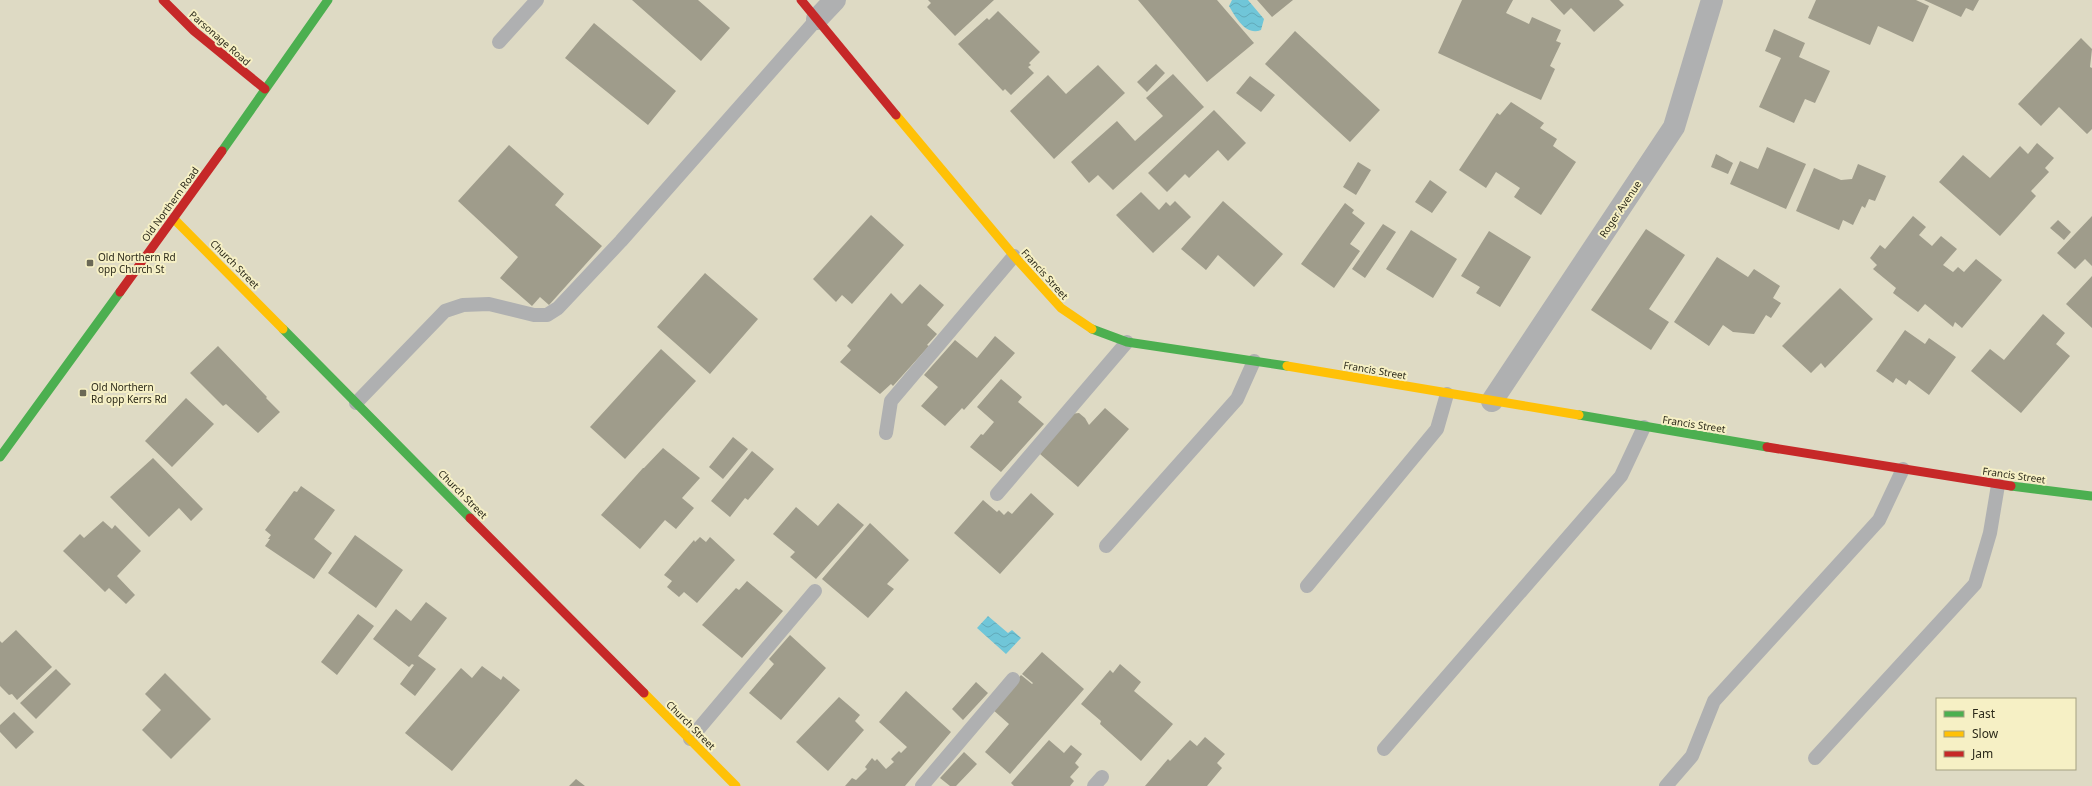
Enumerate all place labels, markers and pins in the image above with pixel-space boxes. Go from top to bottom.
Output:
place label: Old Northern Rd opp Church St [98,250,176,276]
marker: Old Northern Rd opp Church St [85,258,95,268]
place label: Old Northern Rd opp Kerrs Rd [91,380,167,406]
marker: Old Northern Rd opp Kerrs Rd [78,388,88,398]

